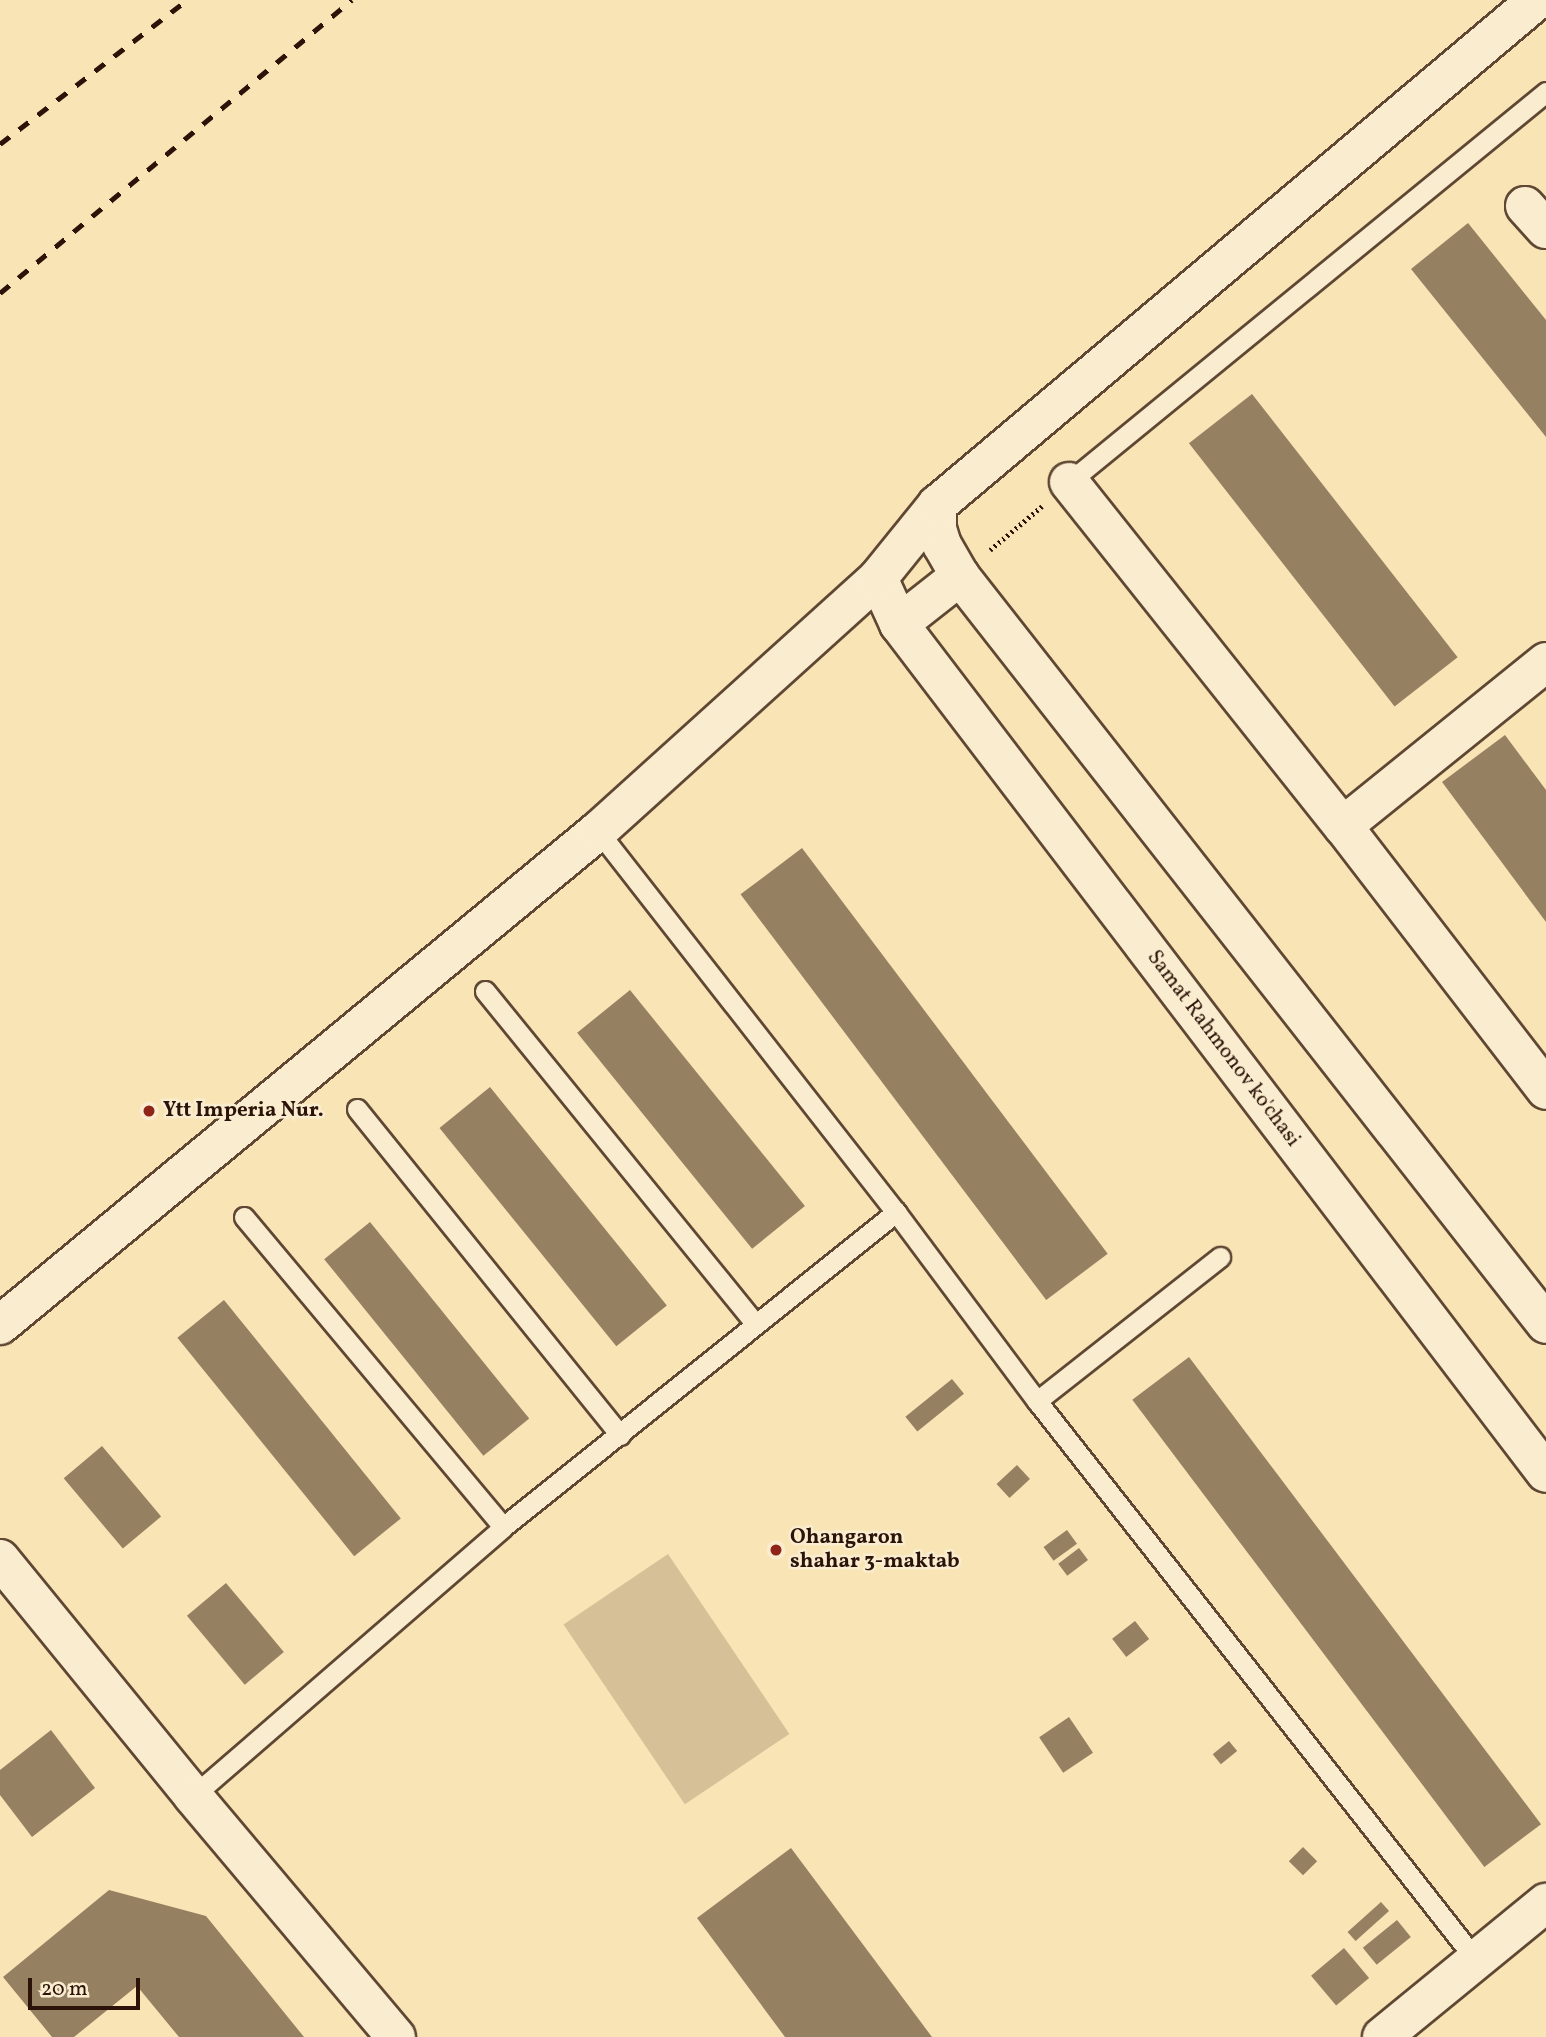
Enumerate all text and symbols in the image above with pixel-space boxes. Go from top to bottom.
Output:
street label: Samat Rahmonov ko'chasi [1141,946,1305,1152]
place label: Ytt Imperia Nur. [163,1098,324,1124]
marker: Ytt Imperia Nur. [141,1103,157,1119]
place label: Ohangaron shahar 3-maktab [790,1525,960,1575]
marker: Ohangaron shahar 3-maktab [768,1542,784,1558]
scale bar [32,1964,144,2008]
text: 20 m [41,1975,87,2004]

